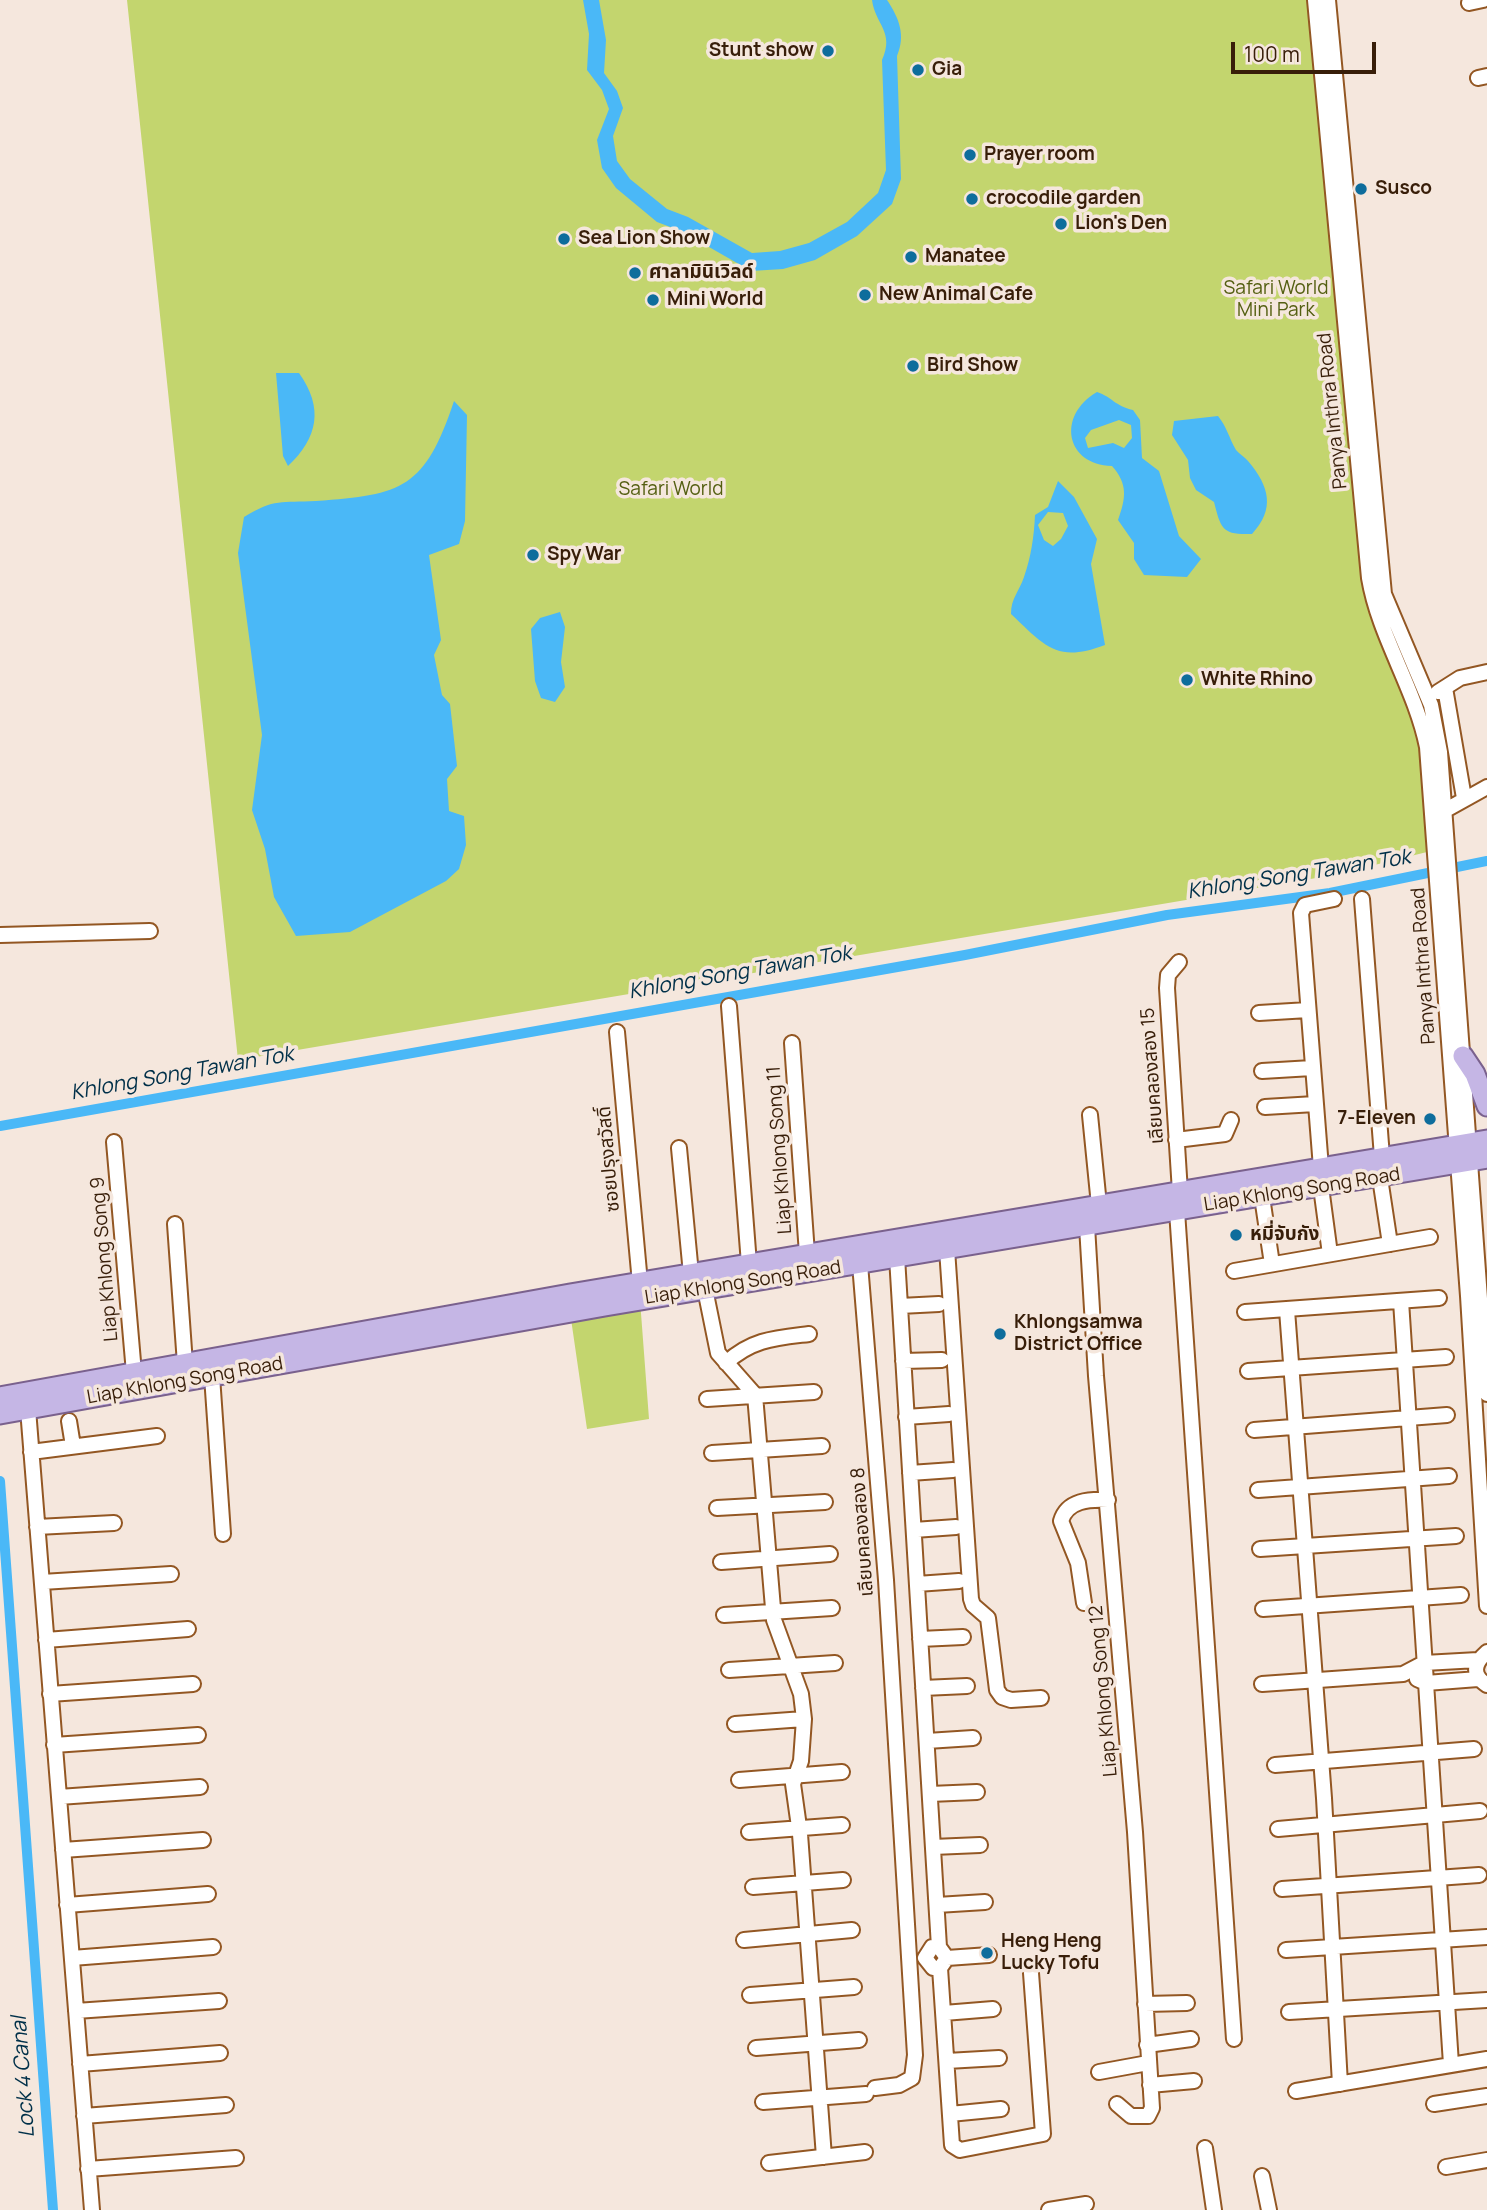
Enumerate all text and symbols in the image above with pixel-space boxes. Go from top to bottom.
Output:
scale bar [1235,28,1380,72]
place label: Stunt show [709,40,814,62]
text: 100 m [1244,40,1300,68]
marker: Stunt show [820,43,836,59]
place label: Gia [932,59,962,81]
marker: Gia [910,62,926,78]
place label: Prayer room [984,144,1095,166]
marker: Prayer room [962,147,978,163]
place label: Susco [1375,178,1432,200]
marker: Susco [1353,181,1369,197]
place label: crocodile garden [986,188,1141,210]
marker: crocodile garden [964,191,980,207]
place label: Lion's Den [1075,213,1167,235]
marker: Lion's Den [1053,216,1069,232]
place label: Sea Lion Show [578,228,710,250]
marker: Sea Lion Show [556,231,572,247]
place label: Manatee [925,246,1006,268]
marker: Manatee [903,249,919,265]
place label: ศาลามินิเวิลด์ [649,262,754,284]
marker: ศาลามินิเวิลด์ [627,265,643,281]
park label: Safari World Mini Park [1224,278,1328,322]
place label: New Animal Cafe [879,284,1033,306]
marker: New Animal Cafe [857,287,873,303]
place label: Mini World [667,289,763,311]
marker: Mini World [645,292,661,308]
street label: Panya Inthra Road [1313,332,1353,490]
place label: Bird Show [927,355,1018,377]
marker: Bird Show [905,358,921,374]
park label: Safari World [619,479,723,501]
place label: Spy War [547,544,621,566]
marker: Spy War [525,547,541,563]
place label: White Rhino [1201,669,1313,691]
marker: White Rhino [1179,672,1195,688]
water label: Khlong Song Tawan Tok [1186,845,1412,905]
street label: Panya Inthra Road [1407,887,1441,1045]
water label: Khlong Song Tawan Tok [627,941,853,1005]
street label: เลียบคลองสอง 15 [1137,1007,1169,1145]
water label: Khlong Song Tawan Tok [69,1042,295,1106]
street label: Liap Khlong Song 11 [763,1065,797,1235]
street label: ซอยปรุงสวัสดิ์ [593,1105,625,1213]
place label: 7-Eleven [1337,1108,1416,1130]
marker: 7-Eleven [1422,1111,1438,1127]
street label: Liap Khlong Song Road [1202,1163,1402,1217]
street label: Liap Khlong Song 9 [86,1176,124,1342]
place label: หมี่จับกัง [1250,1224,1319,1246]
marker: หมี่จับกัง [1228,1227,1244,1243]
street label: Liap Khlong Song Road [643,1256,843,1310]
place label: Khlongsamwa District Office [1014,1312,1143,1356]
marker: Khlongsamwa District Office [992,1326,1008,1342]
street label: Liap Khlong Song Road [85,1353,285,1409]
street label: เลียบคลองสอง 8 [847,1467,879,1597]
street label: Liap Khlong Song 12 [1085,1604,1123,1778]
place label: Heng Heng Lucky Tofu [1001,1931,1102,1975]
marker: Heng Heng Lucky Tofu [979,1945,995,1961]
water label: Lock 4 Canal [7,2015,41,2139]

